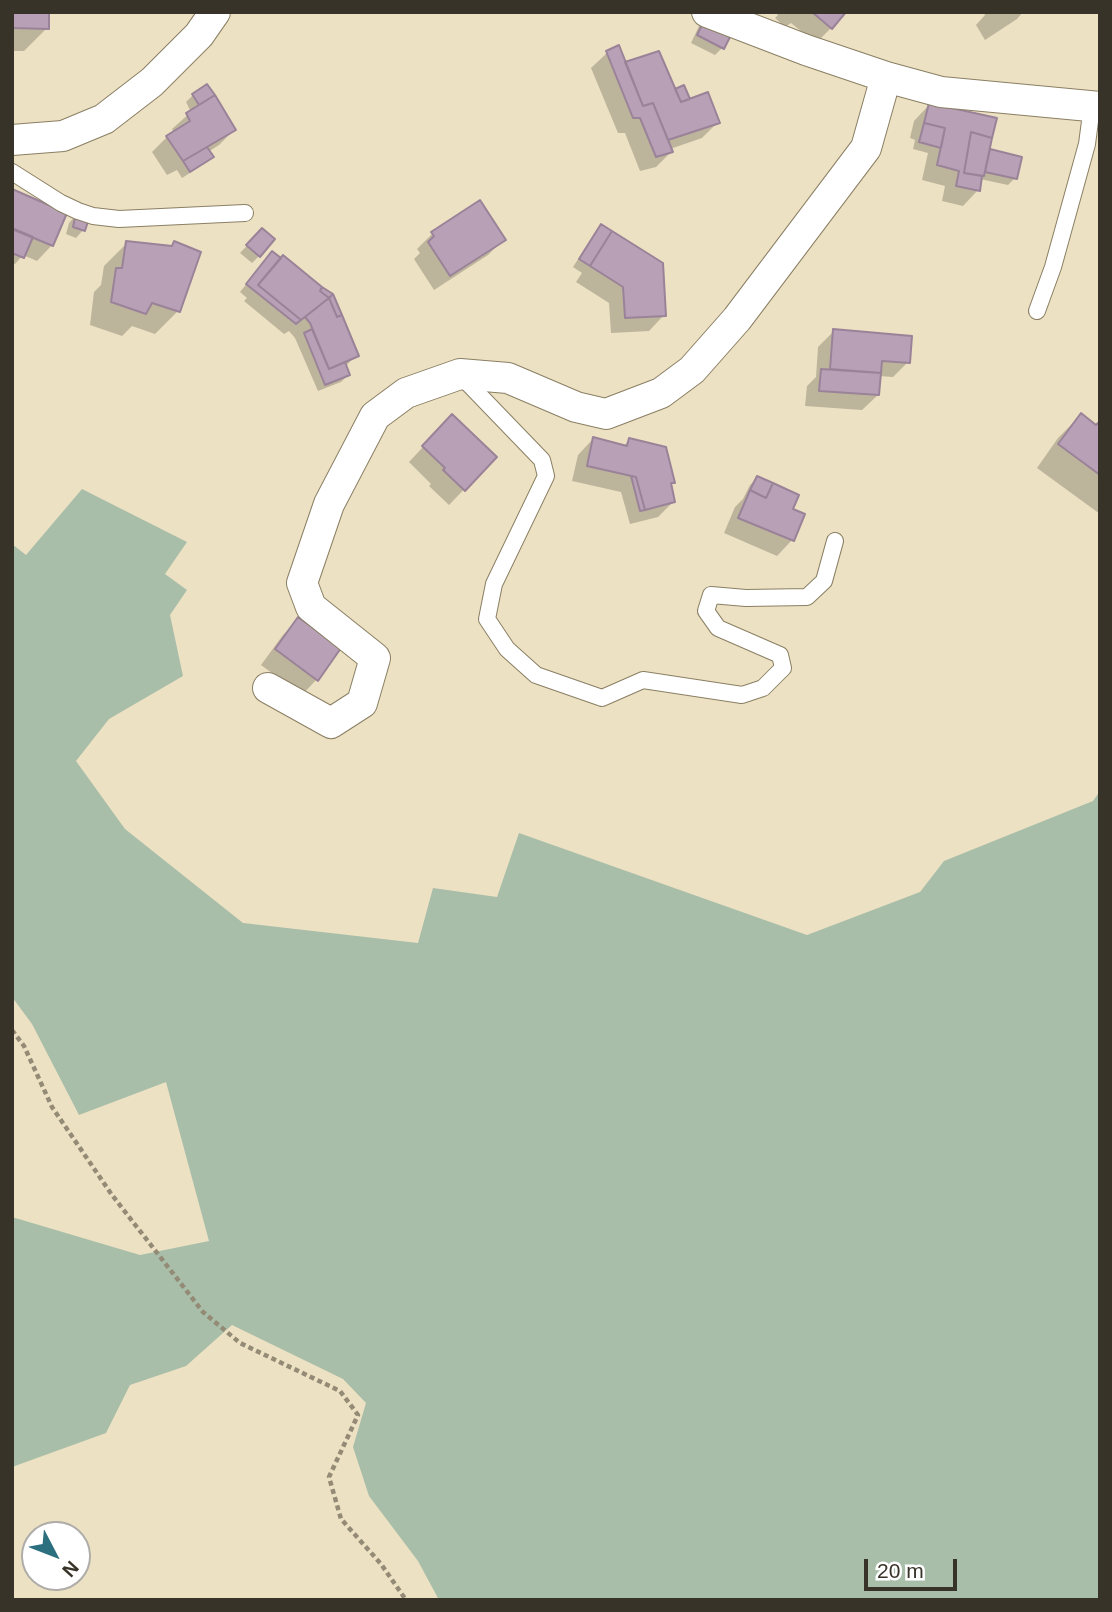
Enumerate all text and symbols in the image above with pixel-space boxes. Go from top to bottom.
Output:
north arrow [21,1521,91,1591]
scale bar [867,1546,960,1590]
text: N [58,1557,83,1581]
text: 20 m [877,1559,924,1582]

